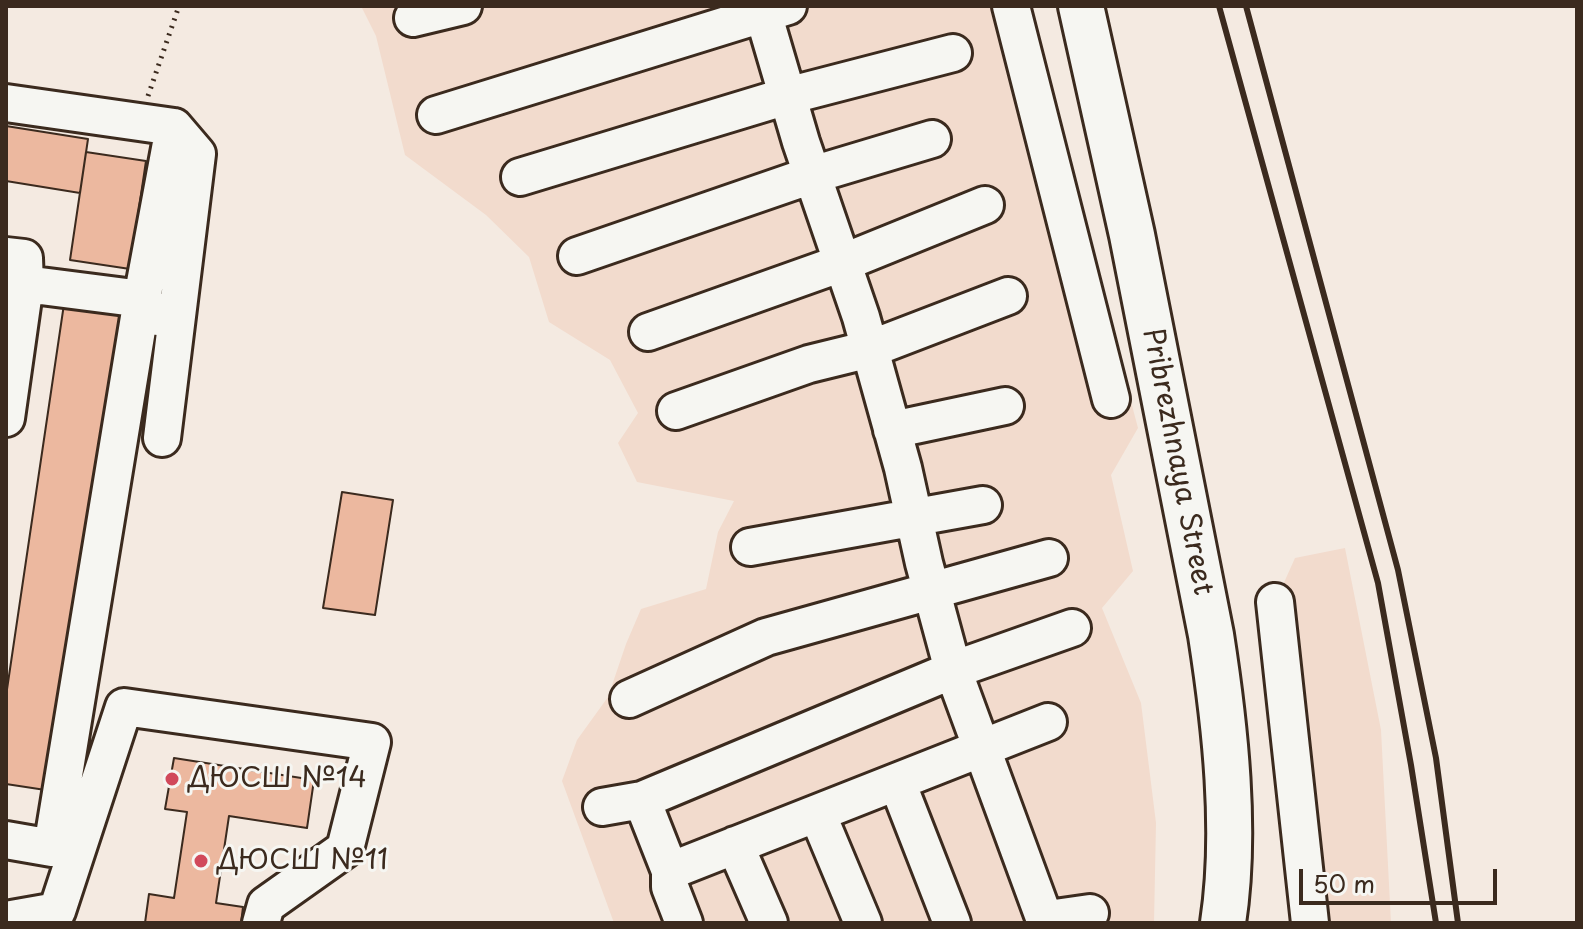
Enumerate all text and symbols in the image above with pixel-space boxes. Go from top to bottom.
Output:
street label: Pribrezhnaya Street [1135,326,1219,598]
place label: ДЮСШ №14 [188,762,367,796]
marker: ДЮСШ №14 [163,770,181,788]
place label: ДЮСШ №11 [217,844,388,878]
marker: ДЮСШ №11 [192,852,210,870]
scale bar [1303,853,1501,903]
text: 50 m [1313,865,1375,901]

